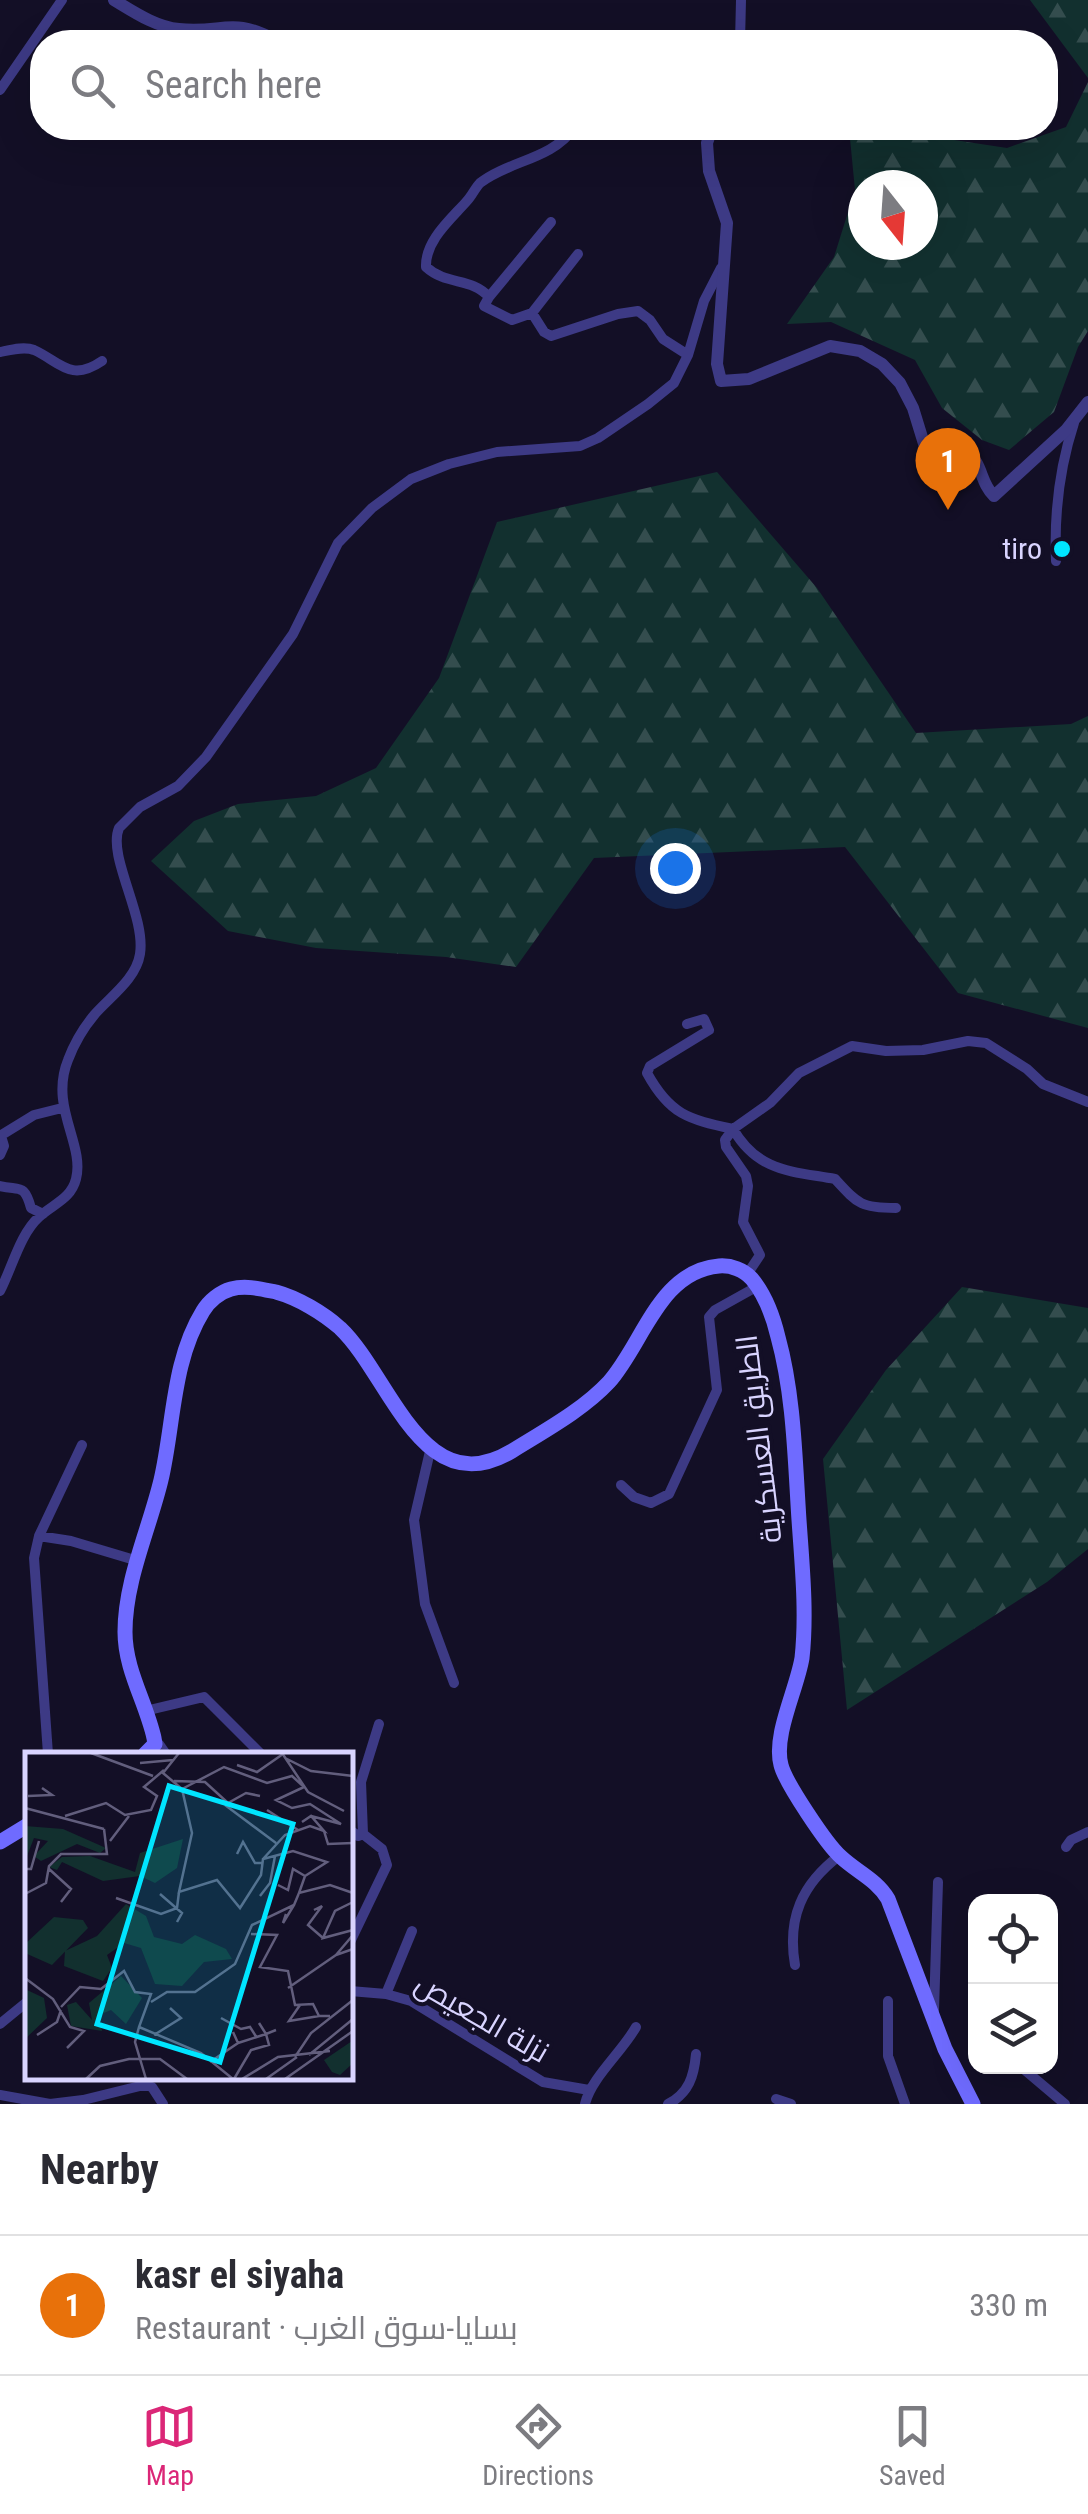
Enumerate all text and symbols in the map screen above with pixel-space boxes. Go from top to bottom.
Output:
search box [30,30,1058,140]
icon: search [65,58,120,113]
text: Search here [145,63,322,107]
north arrow [848,170,938,260]
pin: 1 [916,428,980,510]
place label: tiro [1002,531,1042,566]
marker: tiro [1051,538,1073,560]
your location [650,843,701,894]
street label: الطريق العسكرية [728,1333,790,1545]
inset map [25,1752,352,2079]
map controls [968,1894,1058,2074]
button: locate [968,1894,1058,1984]
street label: نزلة الجعيص [409,1965,555,2071]
button: layers [968,1984,1058,2074]
text: Nearby [40,2145,159,2194]
text: kasr el siyaha [135,2253,344,2297]
text: 1 [64,2286,81,2324]
text: 330 m [969,2286,1048,2324]
text: Restaurant · بسايا-سوق الغرب [135,2309,518,2347]
tab: Map [142,2399,197,2492]
tab: Directions [482,2399,594,2492]
tab: Saved [879,2399,946,2492]

